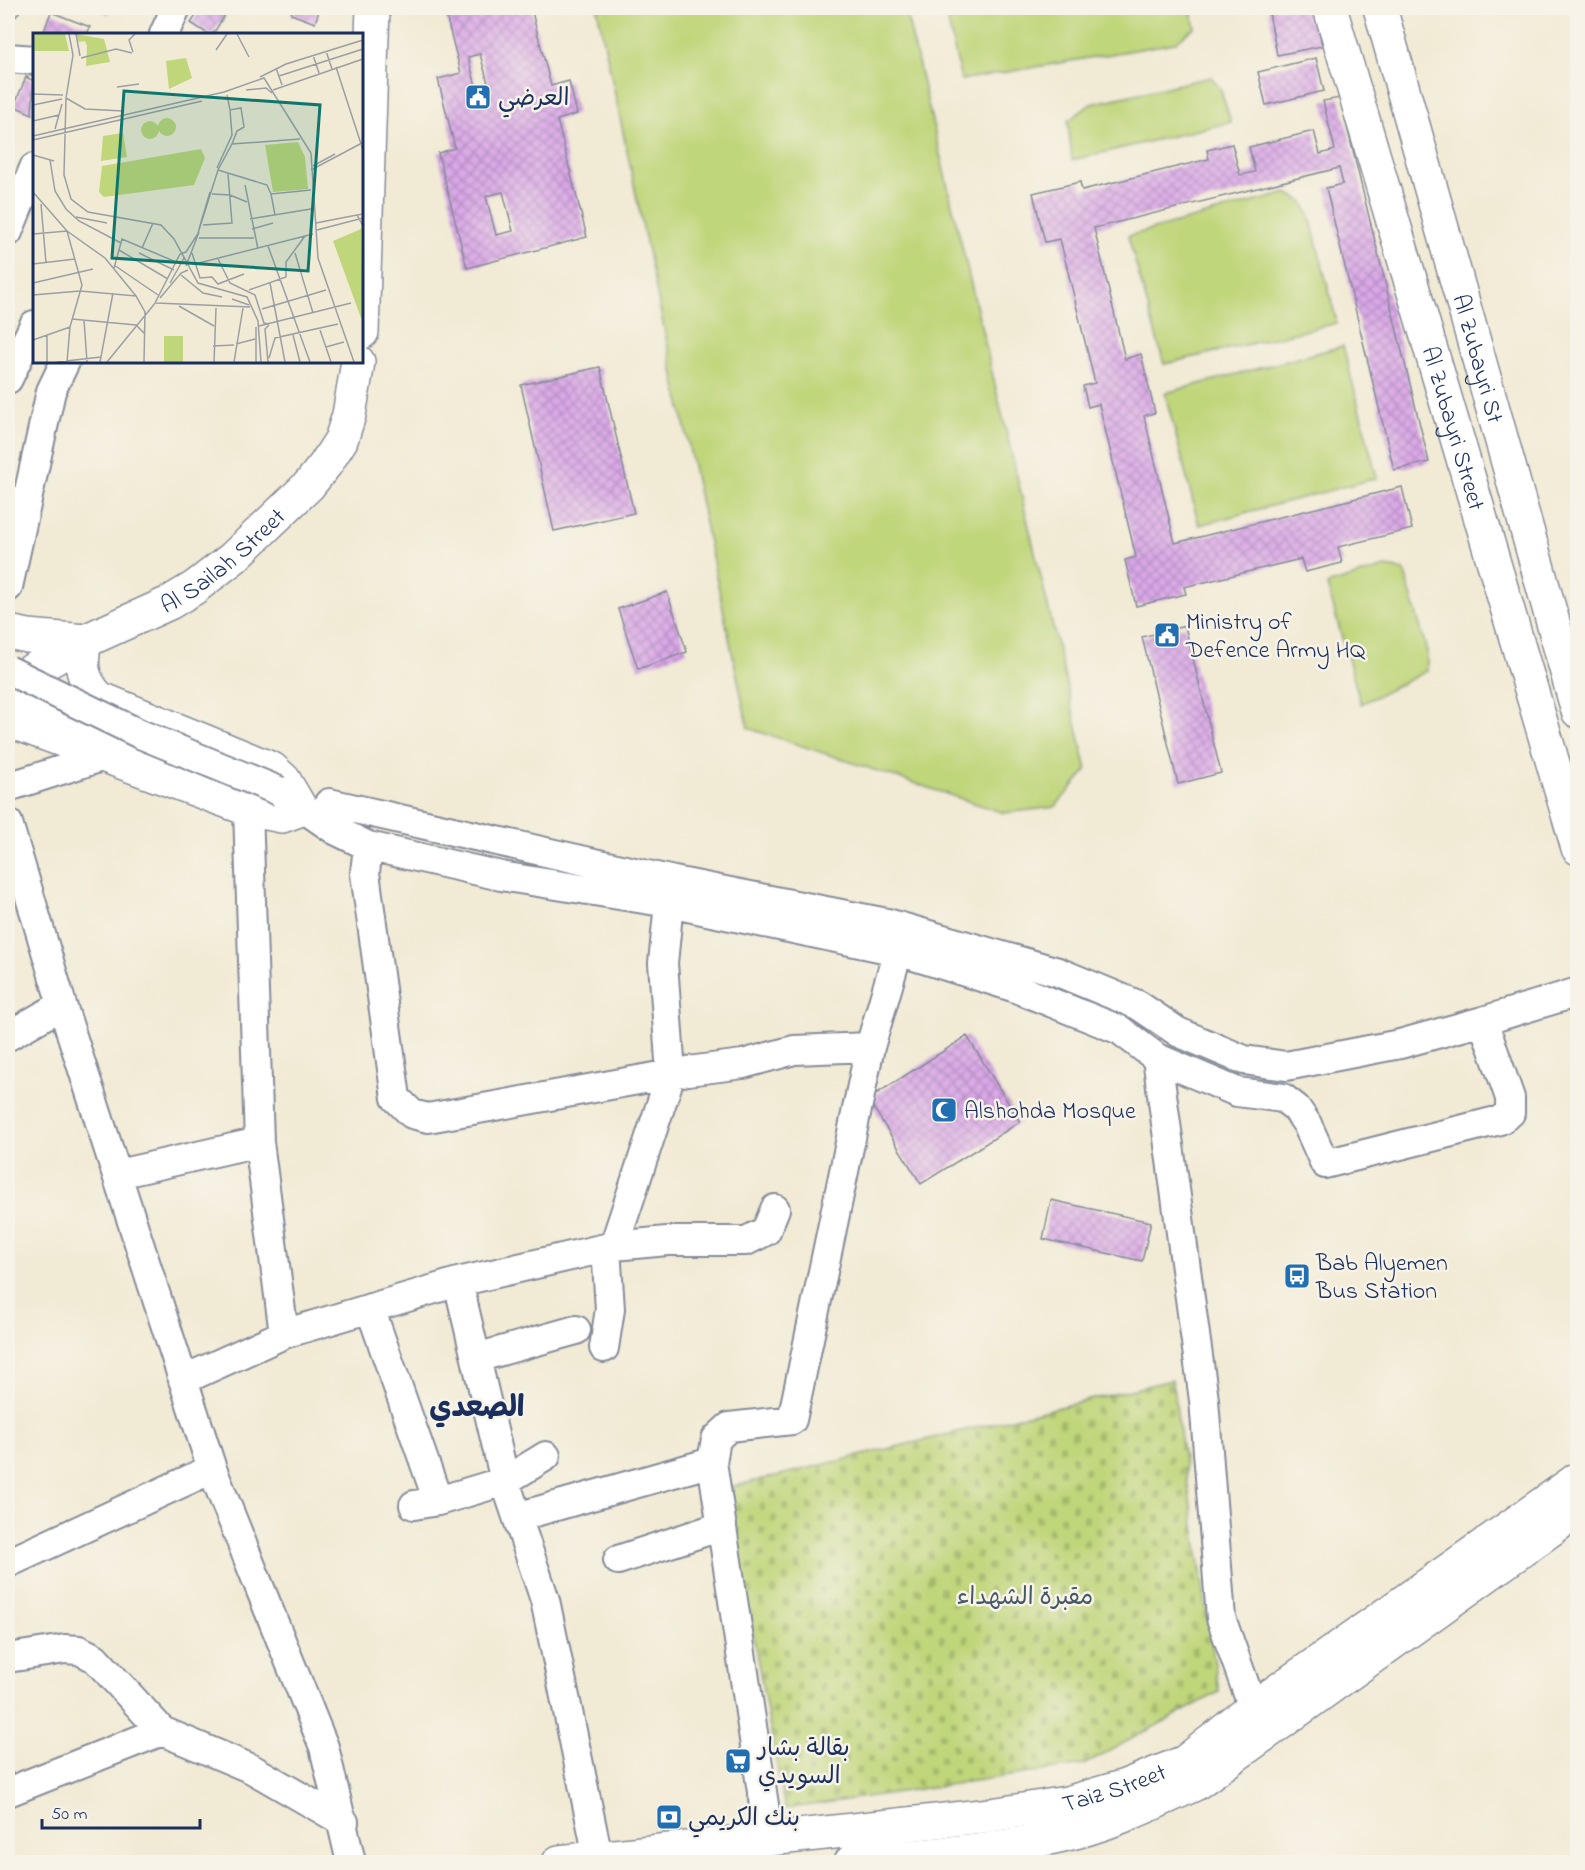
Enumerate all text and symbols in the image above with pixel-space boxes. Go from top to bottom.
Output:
inset map [33,33,363,363]
public building icon: العرضي [463,82,493,112]
place label: العرضي [498,82,569,118]
street label: Al Zubayri St [1441,291,1511,428]
street label: Al Zubayri Street [1411,343,1492,515]
street label: Al Sailah Street [156,501,295,624]
place label: Ministry of Defence Army HQ [1185,606,1366,670]
public building icon: Ministry of Defence Army HQ [1152,620,1182,650]
mosque icon: Alshohda Mosque [929,1095,959,1125]
place label: Alshohda Mosque [964,1095,1136,1130]
place label: Bab Alyemen Bus Station [1315,1247,1448,1310]
bus stop icon: Bab Alyemen Bus Station [1282,1261,1312,1291]
district label: الصعدي [429,1387,525,1431]
park label: مقبرة الشهداء [957,1581,1093,1616]
place label: بقالة بشار السويدي [756,1732,850,1795]
supermarket icon: بقالة بشار السويدي [723,1746,753,1776]
street label: Taiz Street [1059,1756,1172,1823]
scale bar [42,1792,200,1830]
text: 50 m [51,1802,88,1828]
bank icon: بنك الكريمي [654,1802,684,1832]
place label: بنك الكريمي [688,1802,800,1838]

